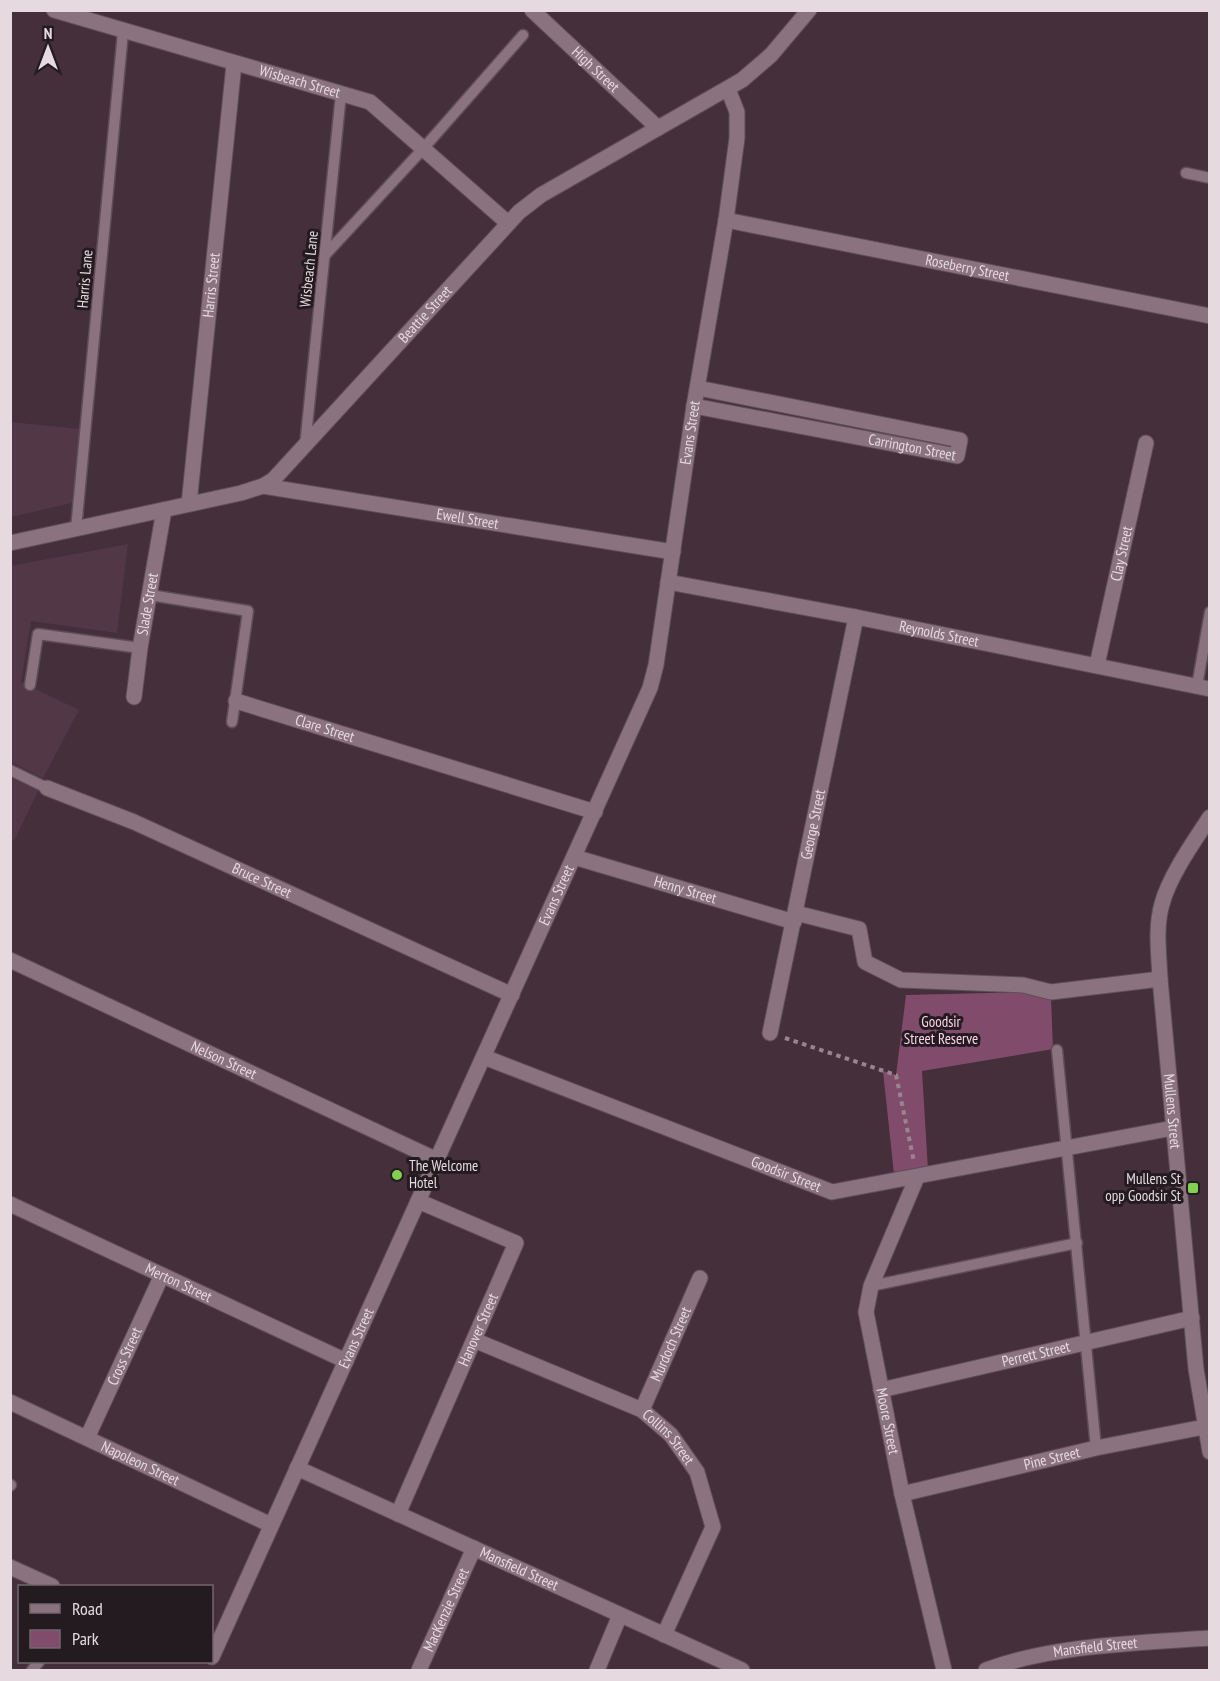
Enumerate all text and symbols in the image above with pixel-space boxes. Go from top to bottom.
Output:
north arrow [18,18,78,78]
text: N [44,23,52,43]
street label: High Street [568,42,624,96]
street label: Wisbeach Street [257,60,343,102]
street label: Wisbeach Lane [295,230,322,308]
street label: Harris Lane [72,249,97,309]
street label: Roseberry Street [924,250,1011,285]
street label: Harris Street [198,252,224,318]
street label: Beattie Street [394,281,456,347]
street label: Evans Street [676,399,704,466]
street label: Carrington Street [867,429,958,465]
street label: Ewell Street [435,504,500,533]
street label: Clay Street [1106,524,1136,583]
street label: Slade Street [132,571,162,637]
street label: Reynolds Street [898,616,981,651]
street label: Clare Street [293,710,357,746]
street label: George Street [796,788,829,861]
street label: Bruce Street [229,858,295,902]
street label: Evans Street [534,862,578,928]
street label: Henry Street [652,871,719,908]
park label: Goodsir Street Reserve [904,1012,978,1048]
street label: Nelson Street [188,1036,260,1083]
street label: Mullens Street [1160,1073,1186,1150]
street label: Goodsir Street [748,1152,824,1196]
place label: The Welcome Hotel [409,1156,478,1192]
marker: The Welcome Hotel [390,1168,404,1182]
place label: Mullens St opp Goodsir St [1105,1169,1181,1205]
marker: Mullens St opp Goodsir St [1186,1181,1200,1195]
street label: Merton Street [142,1259,215,1306]
street label: Hanover Street [454,1290,502,1369]
street label: Murdoch Street [646,1304,695,1384]
street label: Evans Street [334,1305,378,1371]
street label: Cross Street [103,1324,146,1388]
street label: Perrett Street [1000,1337,1072,1371]
street label: Moore Street [872,1386,904,1456]
street label: Collins Street [639,1405,699,1468]
street label: Napoleon Street [98,1436,183,1489]
street label: Pine Street [1022,1442,1082,1474]
street label: Mansfield Street [477,1542,562,1594]
street label: MacKenzie Street [419,1565,473,1654]
legend [18,1585,213,1663]
text: Road [72,1597,103,1620]
text: Park [72,1627,99,1650]
street label: Mansfield Street [1052,1633,1138,1661]

